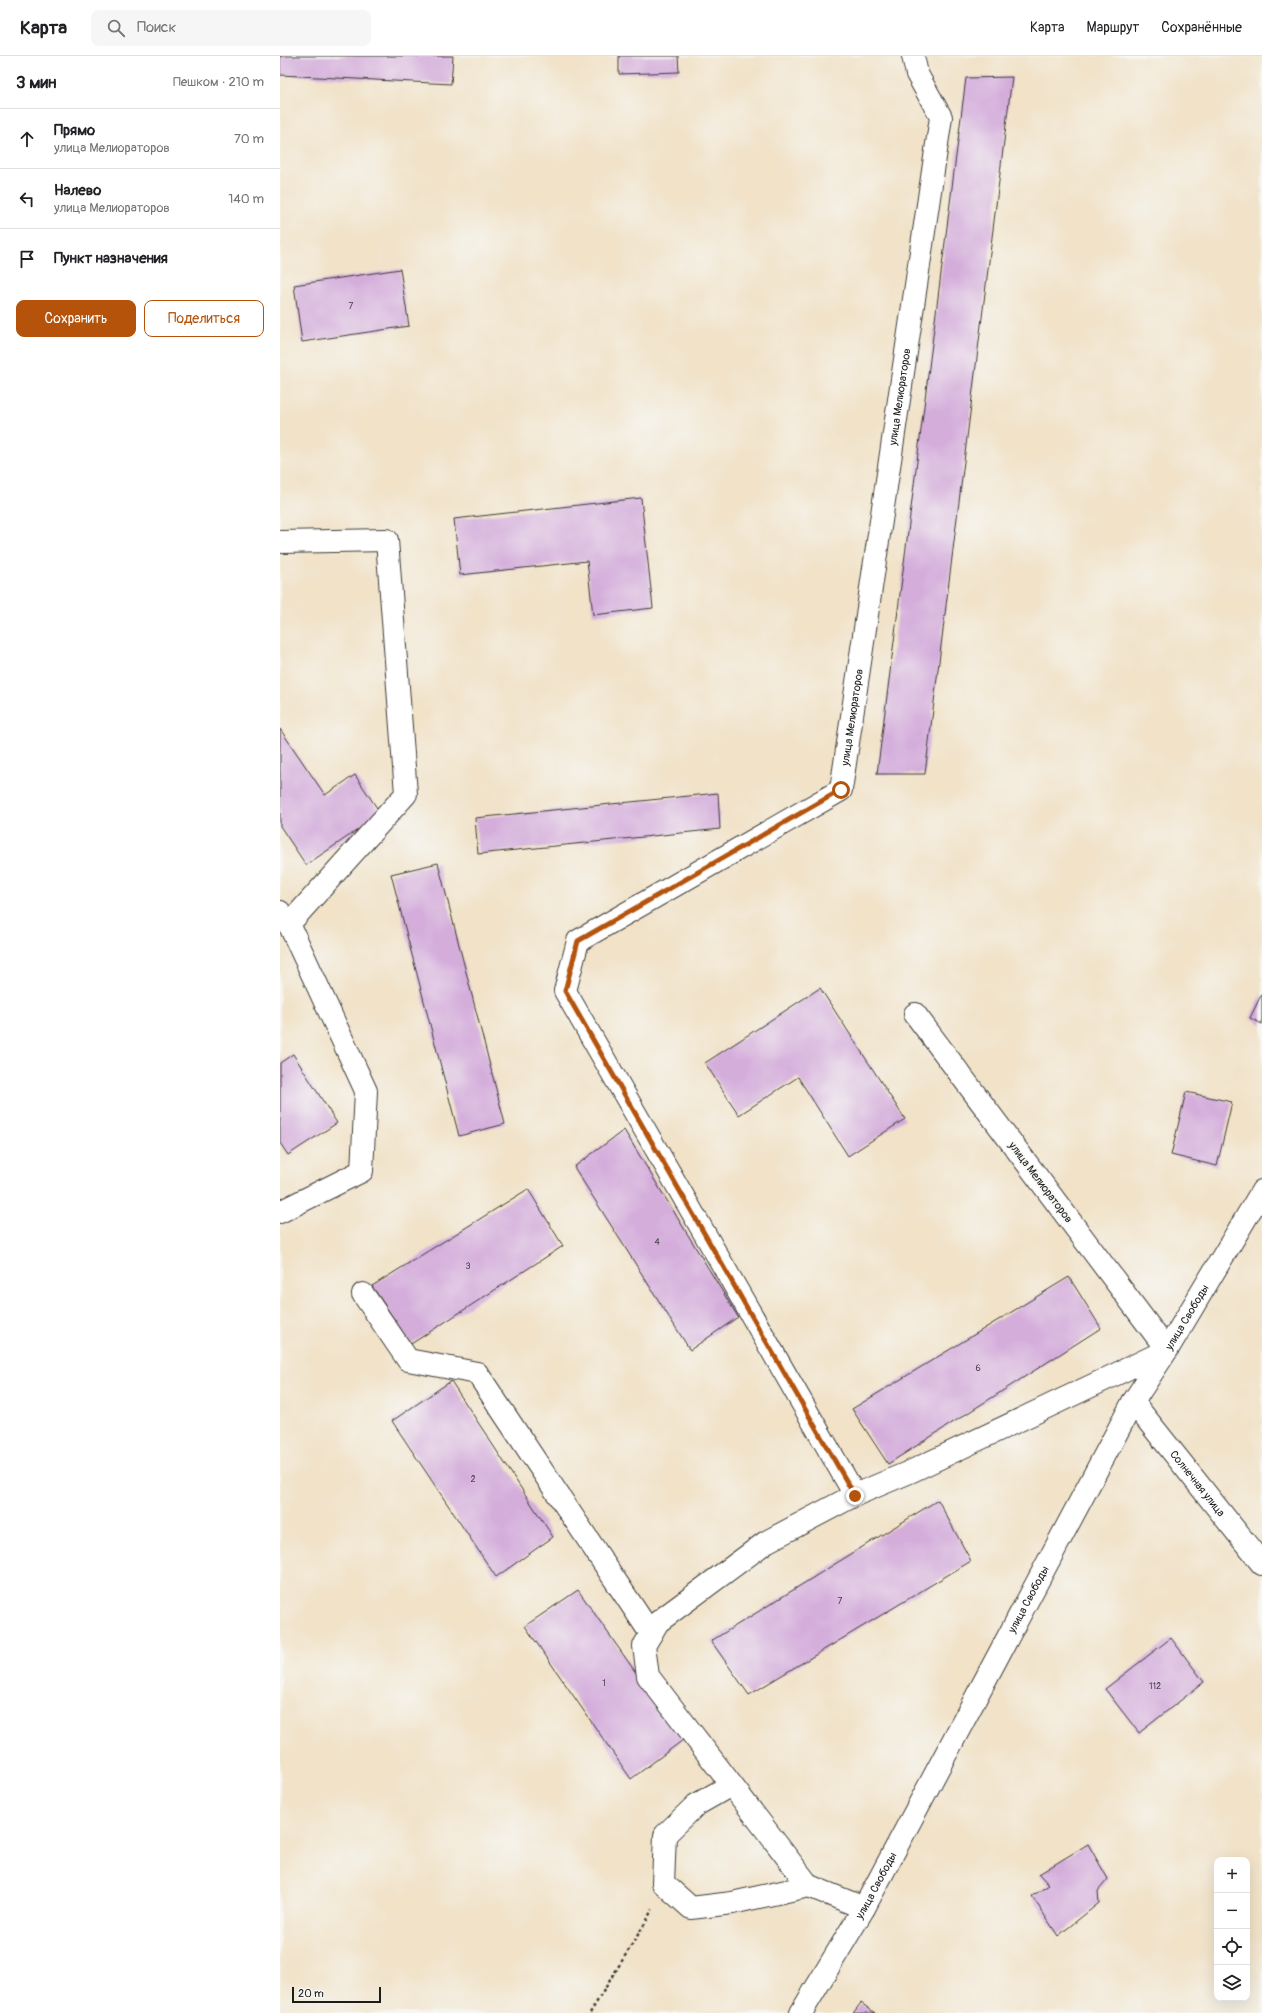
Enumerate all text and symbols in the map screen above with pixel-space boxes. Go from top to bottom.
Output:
search box [91,10,371,46]
text: Карта [20,16,67,40]
icon: search [105,17,127,39]
text: Поиск [137,18,176,37]
text: Карта [1030,19,1065,36]
text: Маршрут [1087,19,1139,36]
text: Сохранённые [1161,19,1242,36]
text: 3 мин [16,72,56,93]
text: Пешком · 210 m [173,74,264,90]
text: Прямо [54,121,95,140]
icon: ahead [16,128,38,150]
text: 70 m [234,131,264,147]
text: улица Мелиораторов [54,140,170,156]
text: Налево [54,181,101,200]
icon: left [16,188,38,210]
text: 140 m [228,191,264,207]
text: улица Мелиораторов [54,200,170,216]
icon: arrive [16,248,38,270]
text: Пункт назначения [54,249,168,268]
button: Сохранить [16,300,136,337]
button: Поделиться [144,300,264,337]
house number: 7 [349,301,354,312]
street label: улица Мелиораторов [886,347,914,447]
street label: улица Мелиораторов [839,668,866,768]
route start [832,781,850,799]
street label: улица Мелиораторов [1005,1138,1075,1225]
house number: 4 [654,1237,660,1248]
house number: 3 [465,1261,471,1272]
street label: улица Свободы [1162,1282,1212,1353]
house number: 6 [975,1363,981,1374]
street label: Солнечная улица [1167,1448,1228,1519]
house number: 2 [470,1474,476,1485]
route end [846,1487,864,1505]
street label: улица Свободы [1005,1564,1052,1636]
house number: 7 [838,1596,843,1607]
house number: 1 [602,1678,606,1689]
house number: 112 [1149,1681,1161,1692]
street label: улица Свободы [852,1850,900,1922]
map controls [1214,1857,1250,2001]
button: + [1214,1857,1250,1893]
button: − [1214,1893,1250,1929]
button: locate [1214,1929,1250,1965]
button: layers [1214,1965,1250,2001]
scale bar [292,1985,381,2004]
text: 20 m [298,1987,324,2000]

